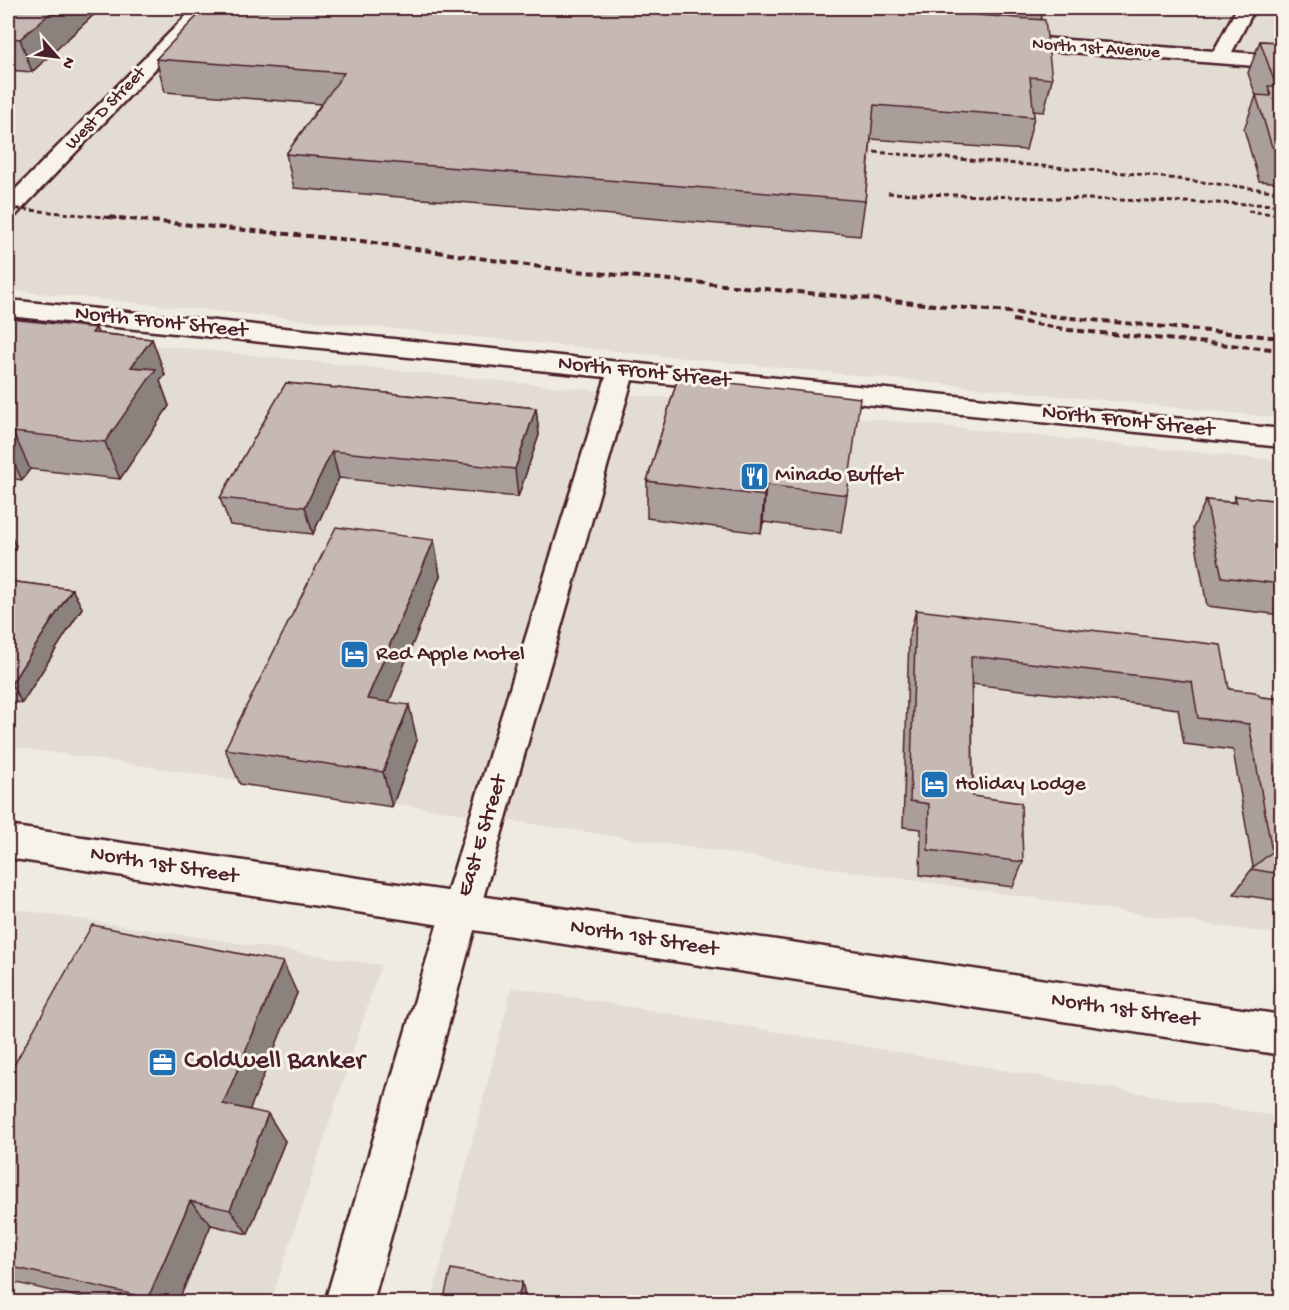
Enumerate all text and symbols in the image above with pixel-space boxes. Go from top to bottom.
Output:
north arrow [27,27,87,87]
street label: North 1st Avenue [1031,34,1161,64]
text: N [56,53,78,72]
street label: West D Street [61,62,152,155]
street label: North Front Street [73,301,251,345]
street label: North Front Street [556,351,734,395]
street label: North Front Street [1040,400,1218,444]
restaurant icon: Minado Buffet [738,460,770,492]
place label: Minado Buffet [775,463,905,489]
hotel icon: Red Apple Motel [339,639,371,671]
place label: Red Apple Motel [376,642,525,668]
hotel icon: Holiday Lodge [918,769,950,801]
street label: East E Street [452,770,514,900]
place label: Holiday Lodge [955,772,1087,798]
street label: North 1st Street [88,841,242,891]
street label: North 1st Street [568,914,722,964]
street label: North 1st Street [1049,988,1203,1035]
office icon: Coldwell Banker [147,1046,179,1078]
place label: Coldwell Banker [184,1046,367,1078]

